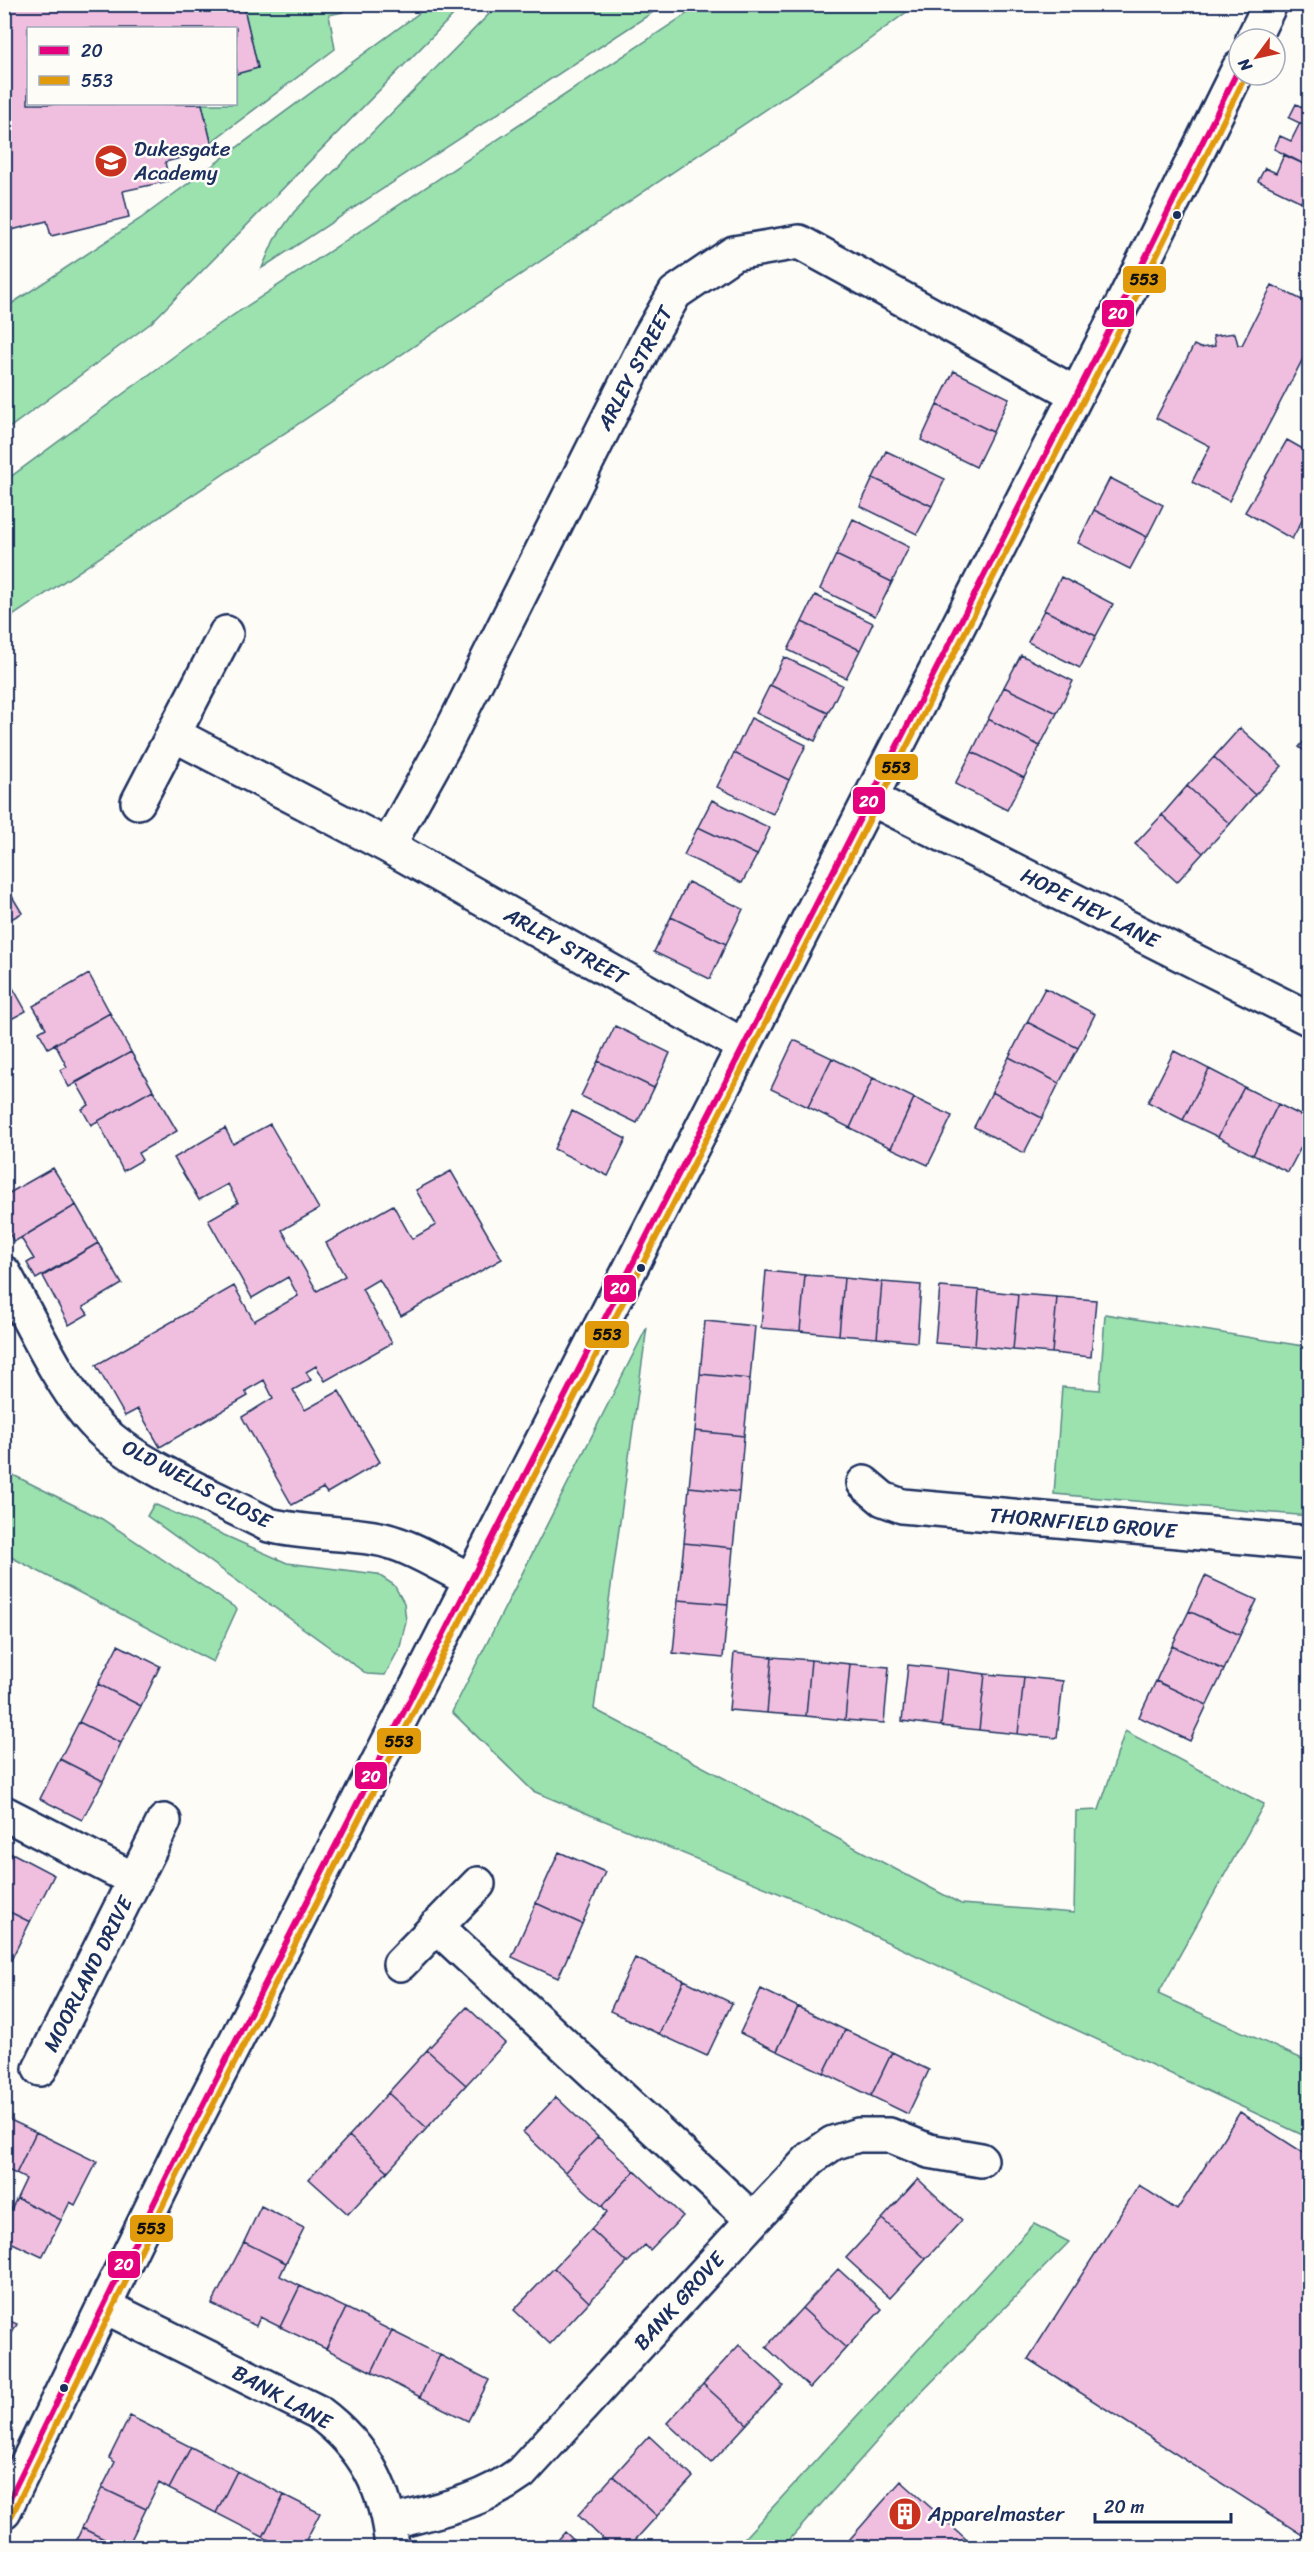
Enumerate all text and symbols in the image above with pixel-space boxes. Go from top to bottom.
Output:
legend [27,27,237,105]
north arrow [1227,27,1287,87]
text: 20 [81,35,103,67]
text: N [1229,52,1261,78]
text: 553 [81,65,113,97]
place label: Dukesgate Academy [133,130,231,192]
school or university icon: Dukesgate Academy [93,143,129,179]
unlabelled marker [1171,209,1183,221]
line badge: 553 [1122,265,1167,294]
text: 553 [1130,265,1158,294]
street label: ARLEY STREET [586,298,685,438]
line badge: 20 [1101,299,1135,328]
text: 20 [1107,299,1128,328]
line badge: 553 [874,753,919,781]
text: 553 [882,753,910,782]
line badge: 20 [852,786,886,815]
text: 20 [858,787,879,816]
street label: HOPE HEY LANE [1014,857,1167,960]
street label: ARLEY STREET [496,896,636,996]
unlabelled marker [635,1262,647,1274]
line badge: 20 [603,1274,637,1303]
text: 20 [609,1274,630,1303]
line badge: 553 [584,1320,630,1349]
text: 553 [593,1320,621,1349]
street label: OLD WELLS CLOSE [115,1428,280,1540]
street label: THORNFIELD GROVE [988,1496,1180,1550]
line badge: 553 [376,1727,422,1755]
text: 553 [385,1727,413,1756]
line badge: 20 [354,1761,388,1790]
text: 20 [360,1762,381,1791]
street label: MOORLAND DRIVE [32,1888,144,2059]
line badge: 553 [129,2214,174,2243]
text: 553 [137,2214,165,2243]
street label: BANK GROVE [624,2241,735,2360]
line badge: 20 [107,2250,141,2279]
text: 20 [113,2250,134,2279]
street label: BANK LANE [225,2354,340,2441]
unlabelled marker [58,2382,70,2394]
scale bar [1095,2486,1232,2524]
text: 20 m [1104,2491,1144,2523]
place label: Apparelmaster [927,2495,1065,2533]
building icon: Apparelmaster [887,2496,923,2532]

